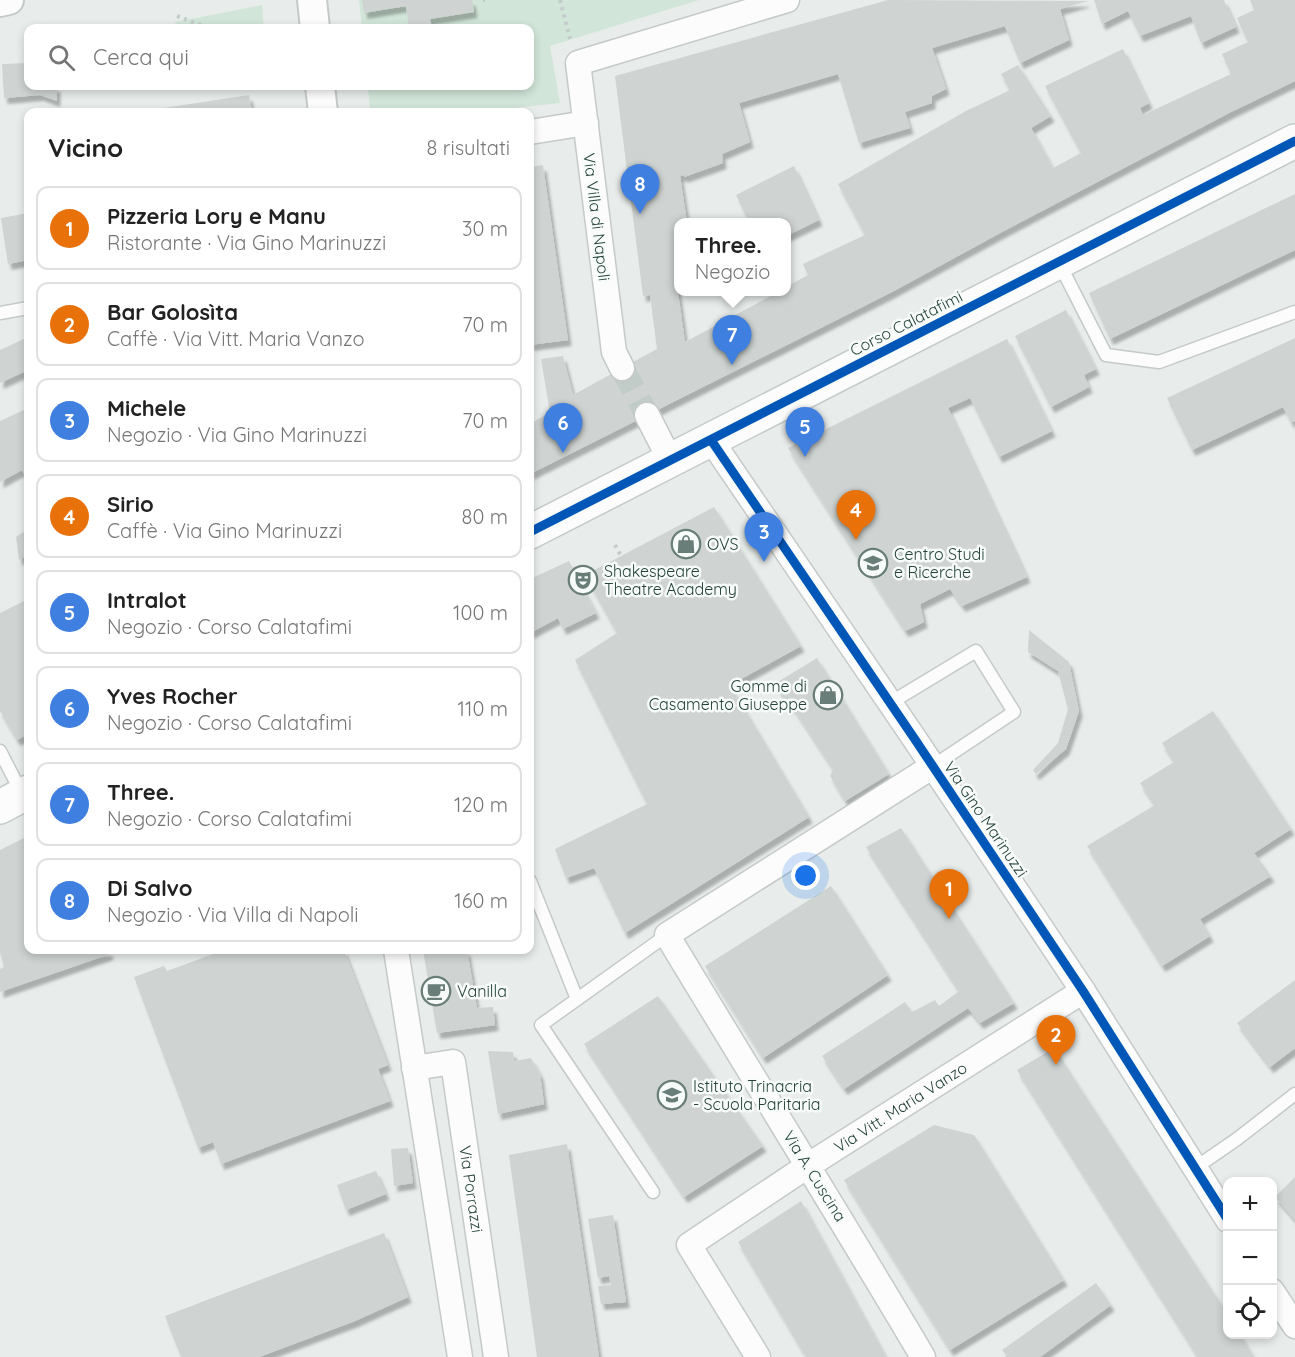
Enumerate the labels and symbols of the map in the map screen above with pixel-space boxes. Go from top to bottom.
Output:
street label: Via Villa di Napoli [579,152,615,282]
pin: 8 [620,164,660,214]
street label: Corso Calatafimi [846,286,966,360]
pin: 7 [712,316,752,365]
pin: 6 [544,404,582,453]
pin: 5 [786,408,824,457]
pin: 4 [836,490,876,540]
pin: 3 [744,512,783,562]
shop icon: OVS [670,528,702,560]
place label: OVS [707,534,739,554]
place label: Centro Studi e Ricerche [894,544,985,582]
school or university icon: Centro Studi e Ricerche [857,547,889,579]
place label: Shakespeare Theatre Academy [604,561,737,599]
theatre icon: Shakespeare Theatre Academy [567,564,599,596]
place label: Gomme di Casamento Giuseppe [649,676,807,714]
shop icon: Gomme di Casamento Giuseppe [812,679,844,711]
street label: Via Gino Marinuzzi [940,757,1032,881]
your location [791,861,820,890]
pin: 1 [930,870,968,919]
cafe icon: Vanilla [420,975,452,1007]
place label: Vanilla [457,981,507,1001]
pin: 2 [1036,1016,1076,1065]
street label: Via Vitt. Maria Vanzo [830,1057,971,1157]
place label: Istituto Trinacria - Scuola Paritaria [693,1076,821,1114]
school or university icon: Istituto Trinacria - Scuola Paritaria [656,1079,688,1111]
street label: Via A. Cuscina [779,1127,851,1225]
street label: Via Porrazzi [455,1144,488,1234]

